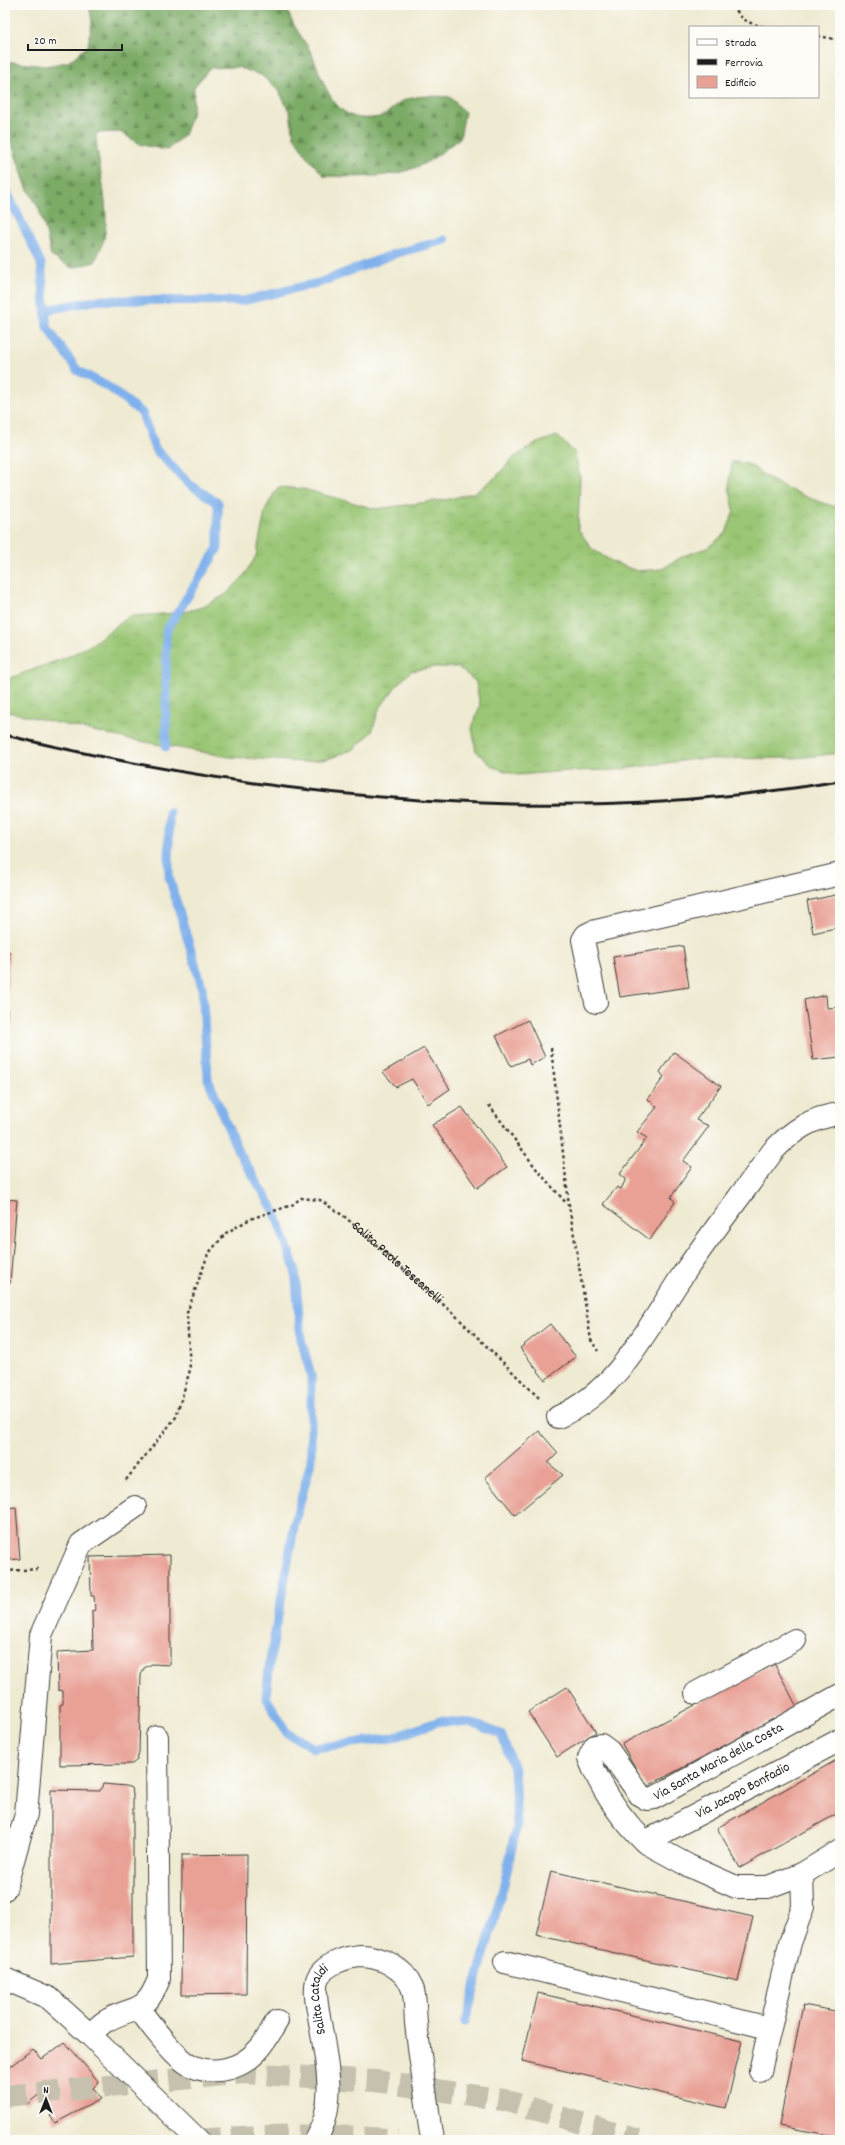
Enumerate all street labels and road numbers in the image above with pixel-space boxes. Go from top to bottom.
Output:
street label: Salita Paolo Toscanelli [347,1217,447,1310]
street label: Via Santa Maria della Costa [650,1718,788,1806]
street label: Via Jacopo Bonfadio [692,1758,794,1824]
street label: Salita Cataldi [306,1959,333,2036]

